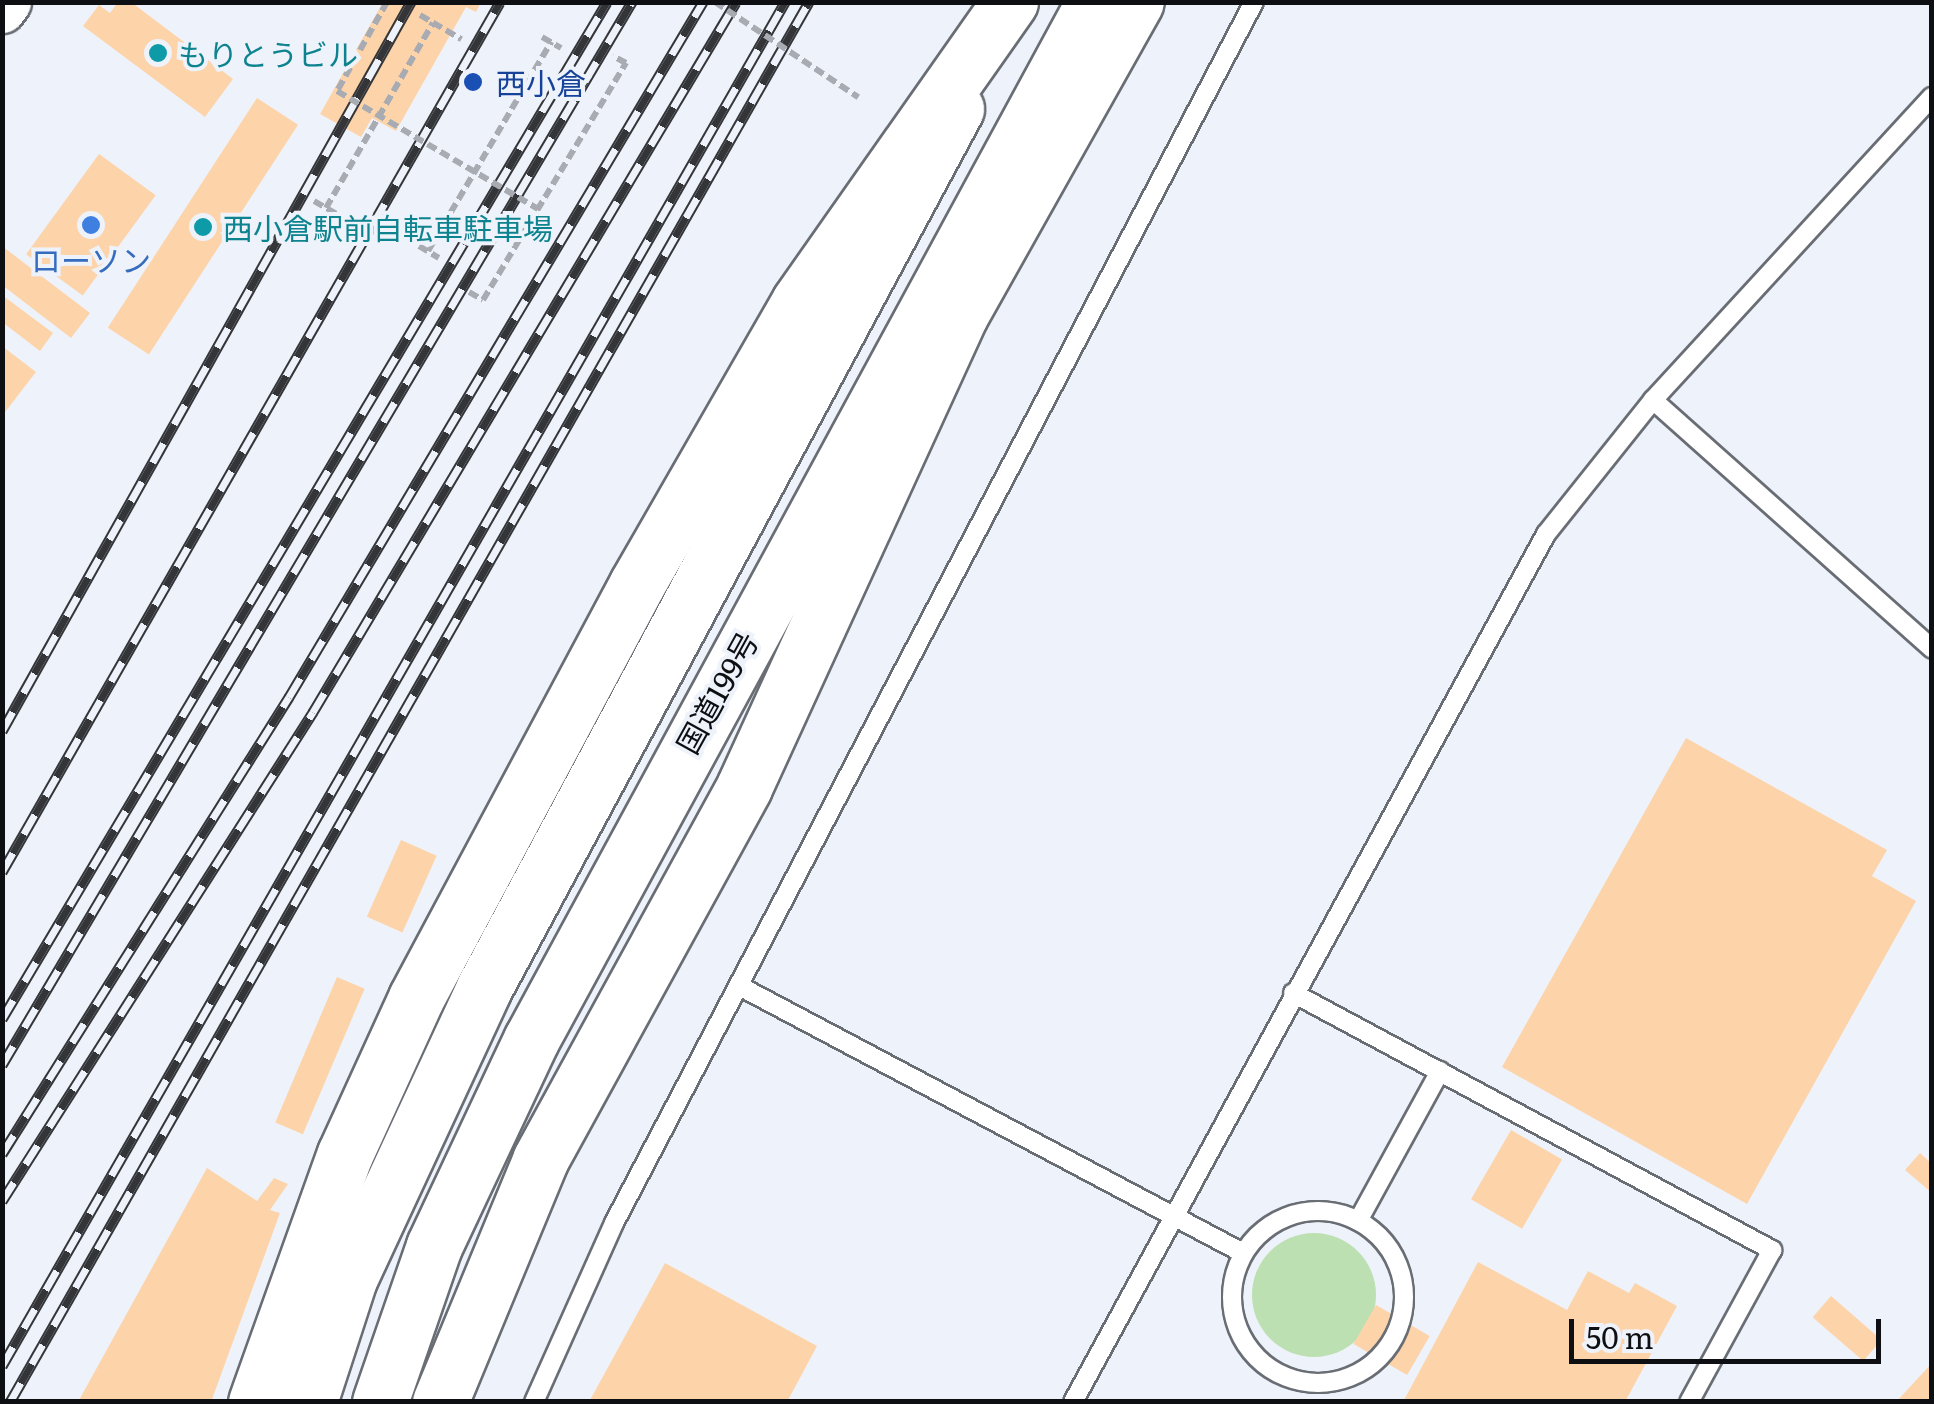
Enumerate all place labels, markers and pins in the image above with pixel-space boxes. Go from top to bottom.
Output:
place label: もりとうビル [178,35,358,71]
marker: もりとうビル [147,42,169,64]
place label: 西小倉 [496,64,586,100]
marker: 西小倉 [460,69,486,95]
place label: 西小倉駅前自転車駐車場 [223,209,553,245]
marker: ローソン [80,214,102,236]
marker: 西小倉駅前自転車駐車場 [192,216,214,238]
place label: ローソン [31,241,151,277]

